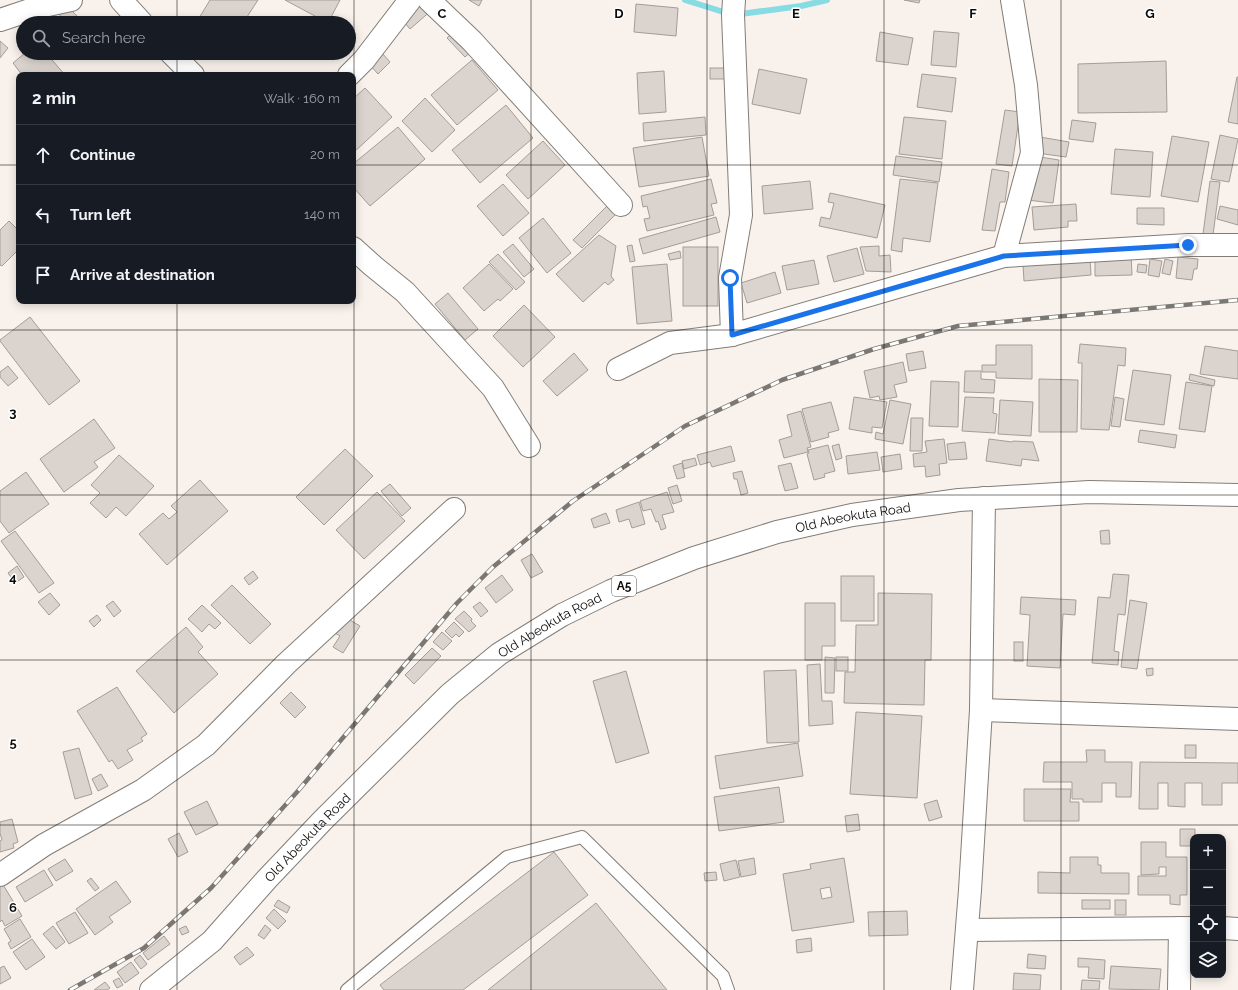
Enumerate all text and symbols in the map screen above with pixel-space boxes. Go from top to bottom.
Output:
text: C [438,6,447,21]
text: D [614,6,624,21]
text: E [792,6,800,21]
text: F [969,6,977,21]
text: G [1145,6,1155,21]
search box [16,16,356,60]
icon: search [30,27,52,49]
text: Search here [62,29,145,47]
text: 2 min [32,88,76,108]
text: Walk · 160 m [264,91,340,106]
icon: ahead [32,144,54,166]
text: Continue [70,146,135,164]
text: 20 m [310,147,340,162]
icon: left [32,204,54,226]
text: Turn left [70,206,131,224]
text: 140 m [304,207,340,222]
route end [1179,236,1197,254]
icon: arrive [32,264,54,286]
text: Arrive at destination [70,266,215,284]
route start [721,269,739,287]
text: 3 [9,405,17,420]
street label: Old Abeokuta Road [794,499,912,535]
text: 4 [9,570,17,585]
road number: A5 [612,576,636,596]
street label: Old Abeokuta Road [495,589,604,660]
text: 5 [9,735,17,750]
street label: Old Abeokuta Road [261,790,353,885]
map controls [1190,834,1226,978]
button: + [1190,834,1226,870]
button: − [1190,870,1226,906]
text: 6 [9,900,17,915]
button: locate [1190,906,1226,942]
button: layers [1190,942,1226,978]

